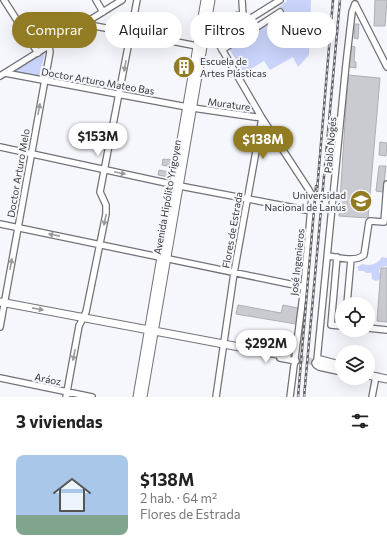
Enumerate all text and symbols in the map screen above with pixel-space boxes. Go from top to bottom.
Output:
chip: Comprar [12,12,97,48]
chip: Alquilar [105,12,182,48]
chip: Filtros [190,12,259,48]
chip: Nuevo [267,12,336,48]
building icon: Escuela de Artes Plásticas [171,54,197,80]
place label: Escuela de Artes Plásticas [200,55,267,79]
one-way arrow [122,60,128,72]
street label: Doctor Arturo Mateo Bas [41,65,156,97]
street label: Murature [207,95,251,113]
one-way arrow [36,103,42,115]
street label: Pablo Nogés [322,116,338,174]
pin: $153M [70,123,126,157]
pin: $138M [235,126,291,160]
street label: Doctor Arturo Melo [4,128,32,218]
text: $153M [77,128,119,144]
text: $138M [242,131,284,147]
street label: Avenida Hipólito Yrigoyen [151,139,183,255]
one-way arrow [114,171,126,177]
school or university icon: Universidad Nacional de Lanús [348,188,374,214]
place label: Universidad Nacional de Lanús [265,189,346,213]
street label: Flores de Estrada [219,191,245,269]
one-way arrow [102,214,108,226]
street label: José Ingenieros [288,227,307,296]
one-way arrow [48,231,60,237]
one-way arrow [8,258,14,271]
map controls [335,297,375,385]
button: locate [335,297,375,337]
one-way arrow [32,307,44,313]
pin: $292M [238,330,294,364]
text: $292M [245,335,287,351]
button: layers [335,345,375,385]
one-way arrow [70,349,76,361]
street label: Aráoz [34,371,62,387]
icon: filters [349,410,371,432]
text: 3 viviendas [16,411,103,432]
text: $138M [140,469,194,490]
icon: home [48,471,96,519]
text: 2 hab. · 64 m² [140,490,217,506]
text: Flores de Estrada [140,506,241,522]

